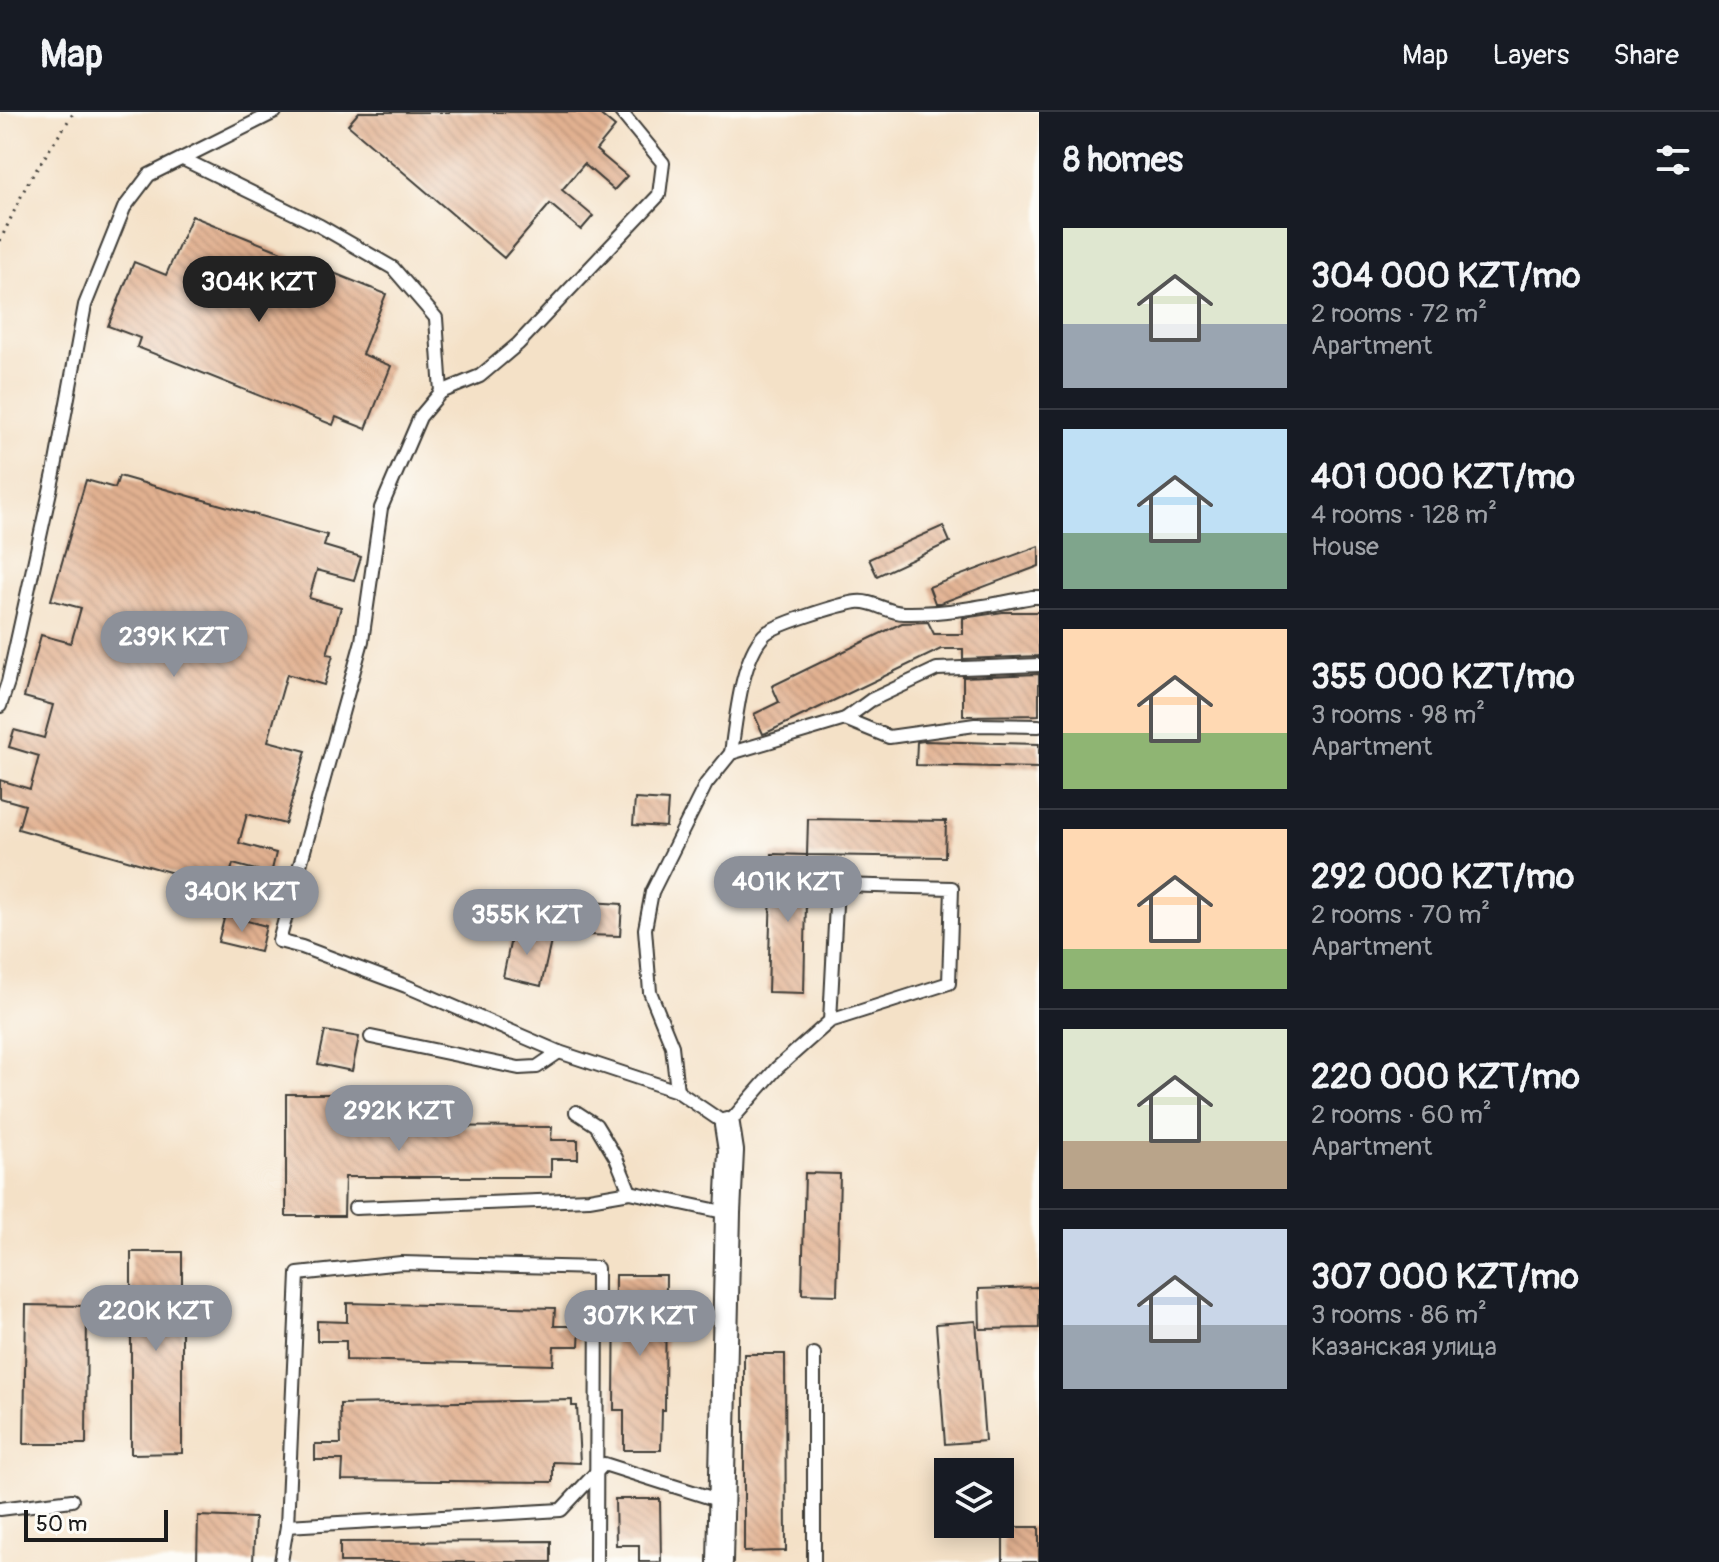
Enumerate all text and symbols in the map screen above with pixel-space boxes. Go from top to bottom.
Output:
text: Map [40,31,103,79]
text: Map [1402,38,1448,73]
text: Layers [1492,38,1569,73]
text: Share [1613,38,1679,73]
icon: filters [1651,138,1695,182]
text: 8 homes [1063,139,1183,182]
text: 304 000 KZT/mo [1311,255,1581,298]
pin: 304K KZT [176,256,342,324]
icon: home [1127,260,1223,356]
text: 304K KZT [201,266,317,298]
text: 2 rooms · 72 m² [1311,298,1487,330]
text: Apartment [1311,330,1432,362]
text: 401 000 KZT/mo [1311,456,1575,499]
icon: home [1127,461,1223,557]
text: 4 rooms · 128 m² [1311,499,1497,531]
text: House [1311,531,1379,563]
pin: 239K KZT [91,611,257,679]
text: 239K KZT [119,621,229,653]
text: 355 000 KZT/mo [1311,656,1574,699]
icon: home [1127,661,1223,757]
text: 3 rooms · 98 m² [1311,699,1485,731]
text: Apartment [1311,731,1432,763]
pin: 401K KZT [705,856,871,924]
text: 292 000 KZT/mo [1311,856,1574,899]
icon: home [1127,861,1223,957]
pin: 340K KZT [159,866,325,934]
text: 401K KZT [732,866,844,898]
text: 340K KZT [184,876,300,908]
pin: 355K KZT [444,889,610,957]
text: 355K KZT [471,899,583,931]
text: 2 rooms · 70 m² [1311,899,1490,931]
text: Apartment [1311,931,1432,963]
text: 220 000 KZT/mo [1311,1056,1580,1099]
icon: home [1127,1061,1223,1157]
pin: 292K KZT [316,1085,482,1153]
text: 292K KZT [343,1095,455,1127]
text: 2 rooms · 60 m² [1311,1099,1492,1131]
text: Apartment [1311,1131,1432,1163]
text: 307 000 KZT/mo [1311,1256,1579,1299]
icon: home [1127,1261,1223,1357]
pin: 220K KZT [73,1285,239,1353]
pin: 307K KZT [557,1290,723,1358]
text: 220K KZT [98,1295,214,1327]
text: 3 rooms · 86 m² [1311,1299,1487,1331]
text: 307K KZT [582,1300,698,1332]
text: Казанская улица [1311,1331,1497,1363]
map controls [934,1458,1014,1538]
button: layers [934,1458,1014,1538]
scale bar [24,1506,168,1542]
text: 50 m [36,1510,87,1538]

